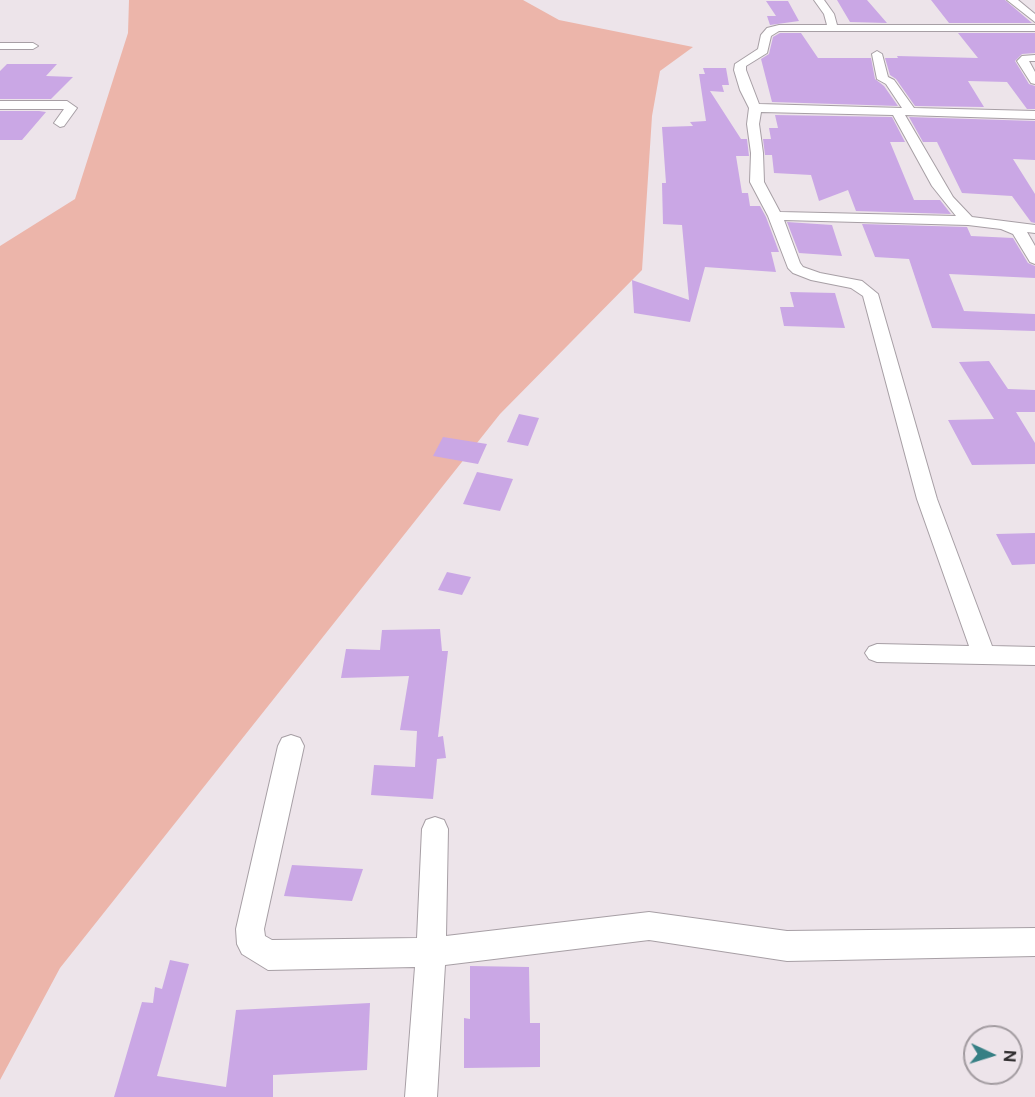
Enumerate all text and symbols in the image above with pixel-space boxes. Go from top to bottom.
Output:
north arrow [963,1025,1023,1085]
text: N [1000,1049,1019,1063]

